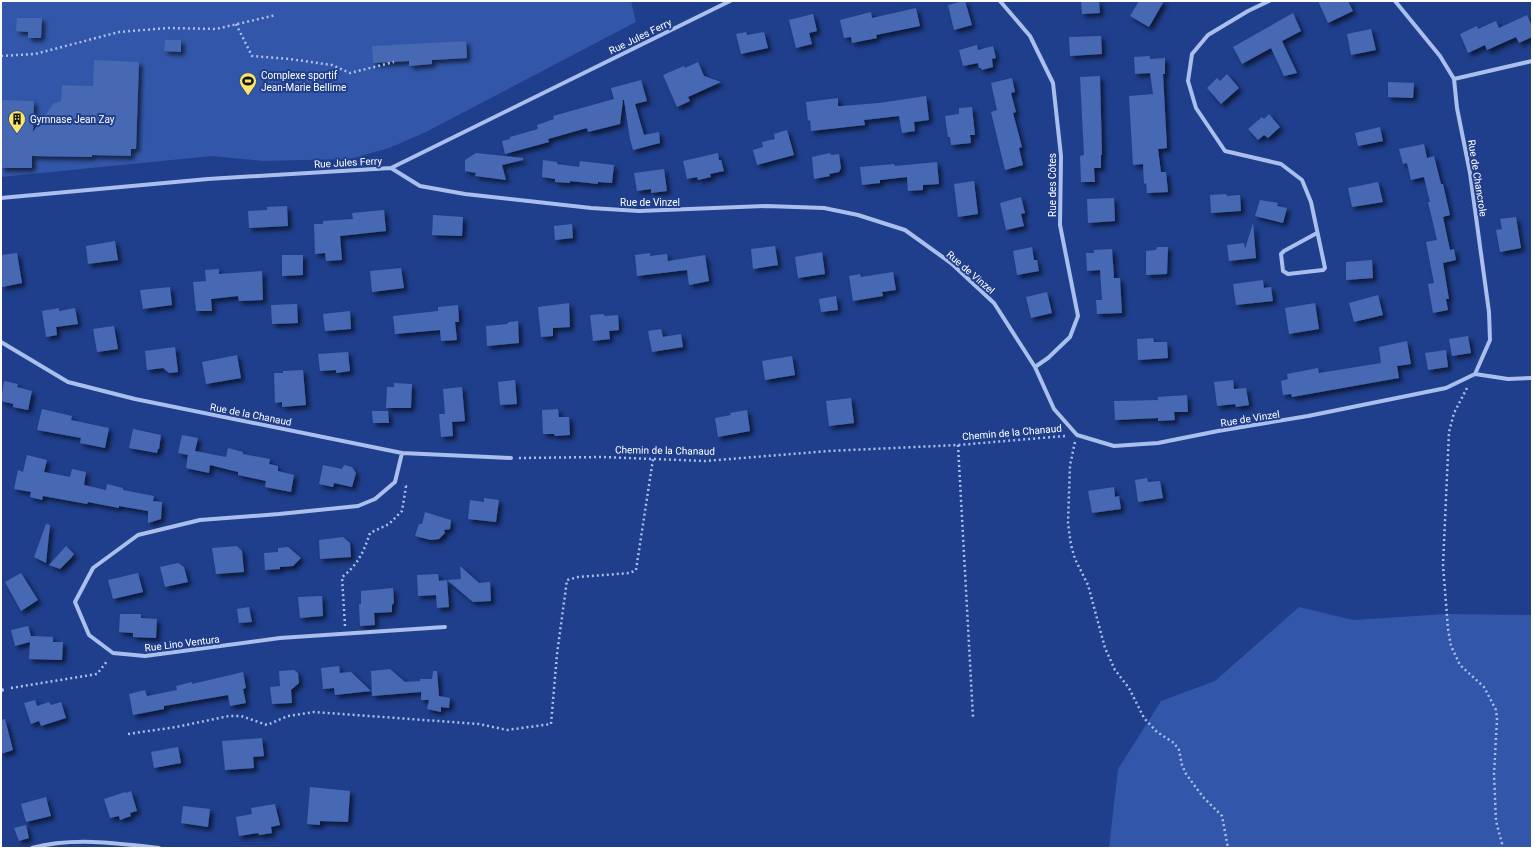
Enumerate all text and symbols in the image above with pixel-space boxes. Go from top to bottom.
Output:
street label: Rue Jules Ferry [607,16,674,56]
place label: Complexe sportif Jean-Marie Bellime [261,70,346,93]
sports icon: Complexe sportif Jean-Marie Bellime [238,71,258,96]
building icon: Gymnase Jean Zay [7,109,27,134]
place label: Gymnase Jean Zay [30,114,115,125]
street label: Rue de Chancrole [1466,139,1489,217]
street label: Rue des Côtes [1047,153,1058,217]
street label: Rue Jules Ferry [314,155,383,170]
street label: Rue de Vinzel [620,197,680,208]
street label: Rue de Vinzel [944,249,997,296]
street label: Rue de la Chanaud [209,401,293,428]
street label: Rue de Vinzel [1220,408,1280,429]
street label: Chemin de la Chanaud [962,423,1062,442]
street label: Chemin de la Chanaud [615,444,715,457]
street label: Rue Lino Ventura [144,633,220,654]

